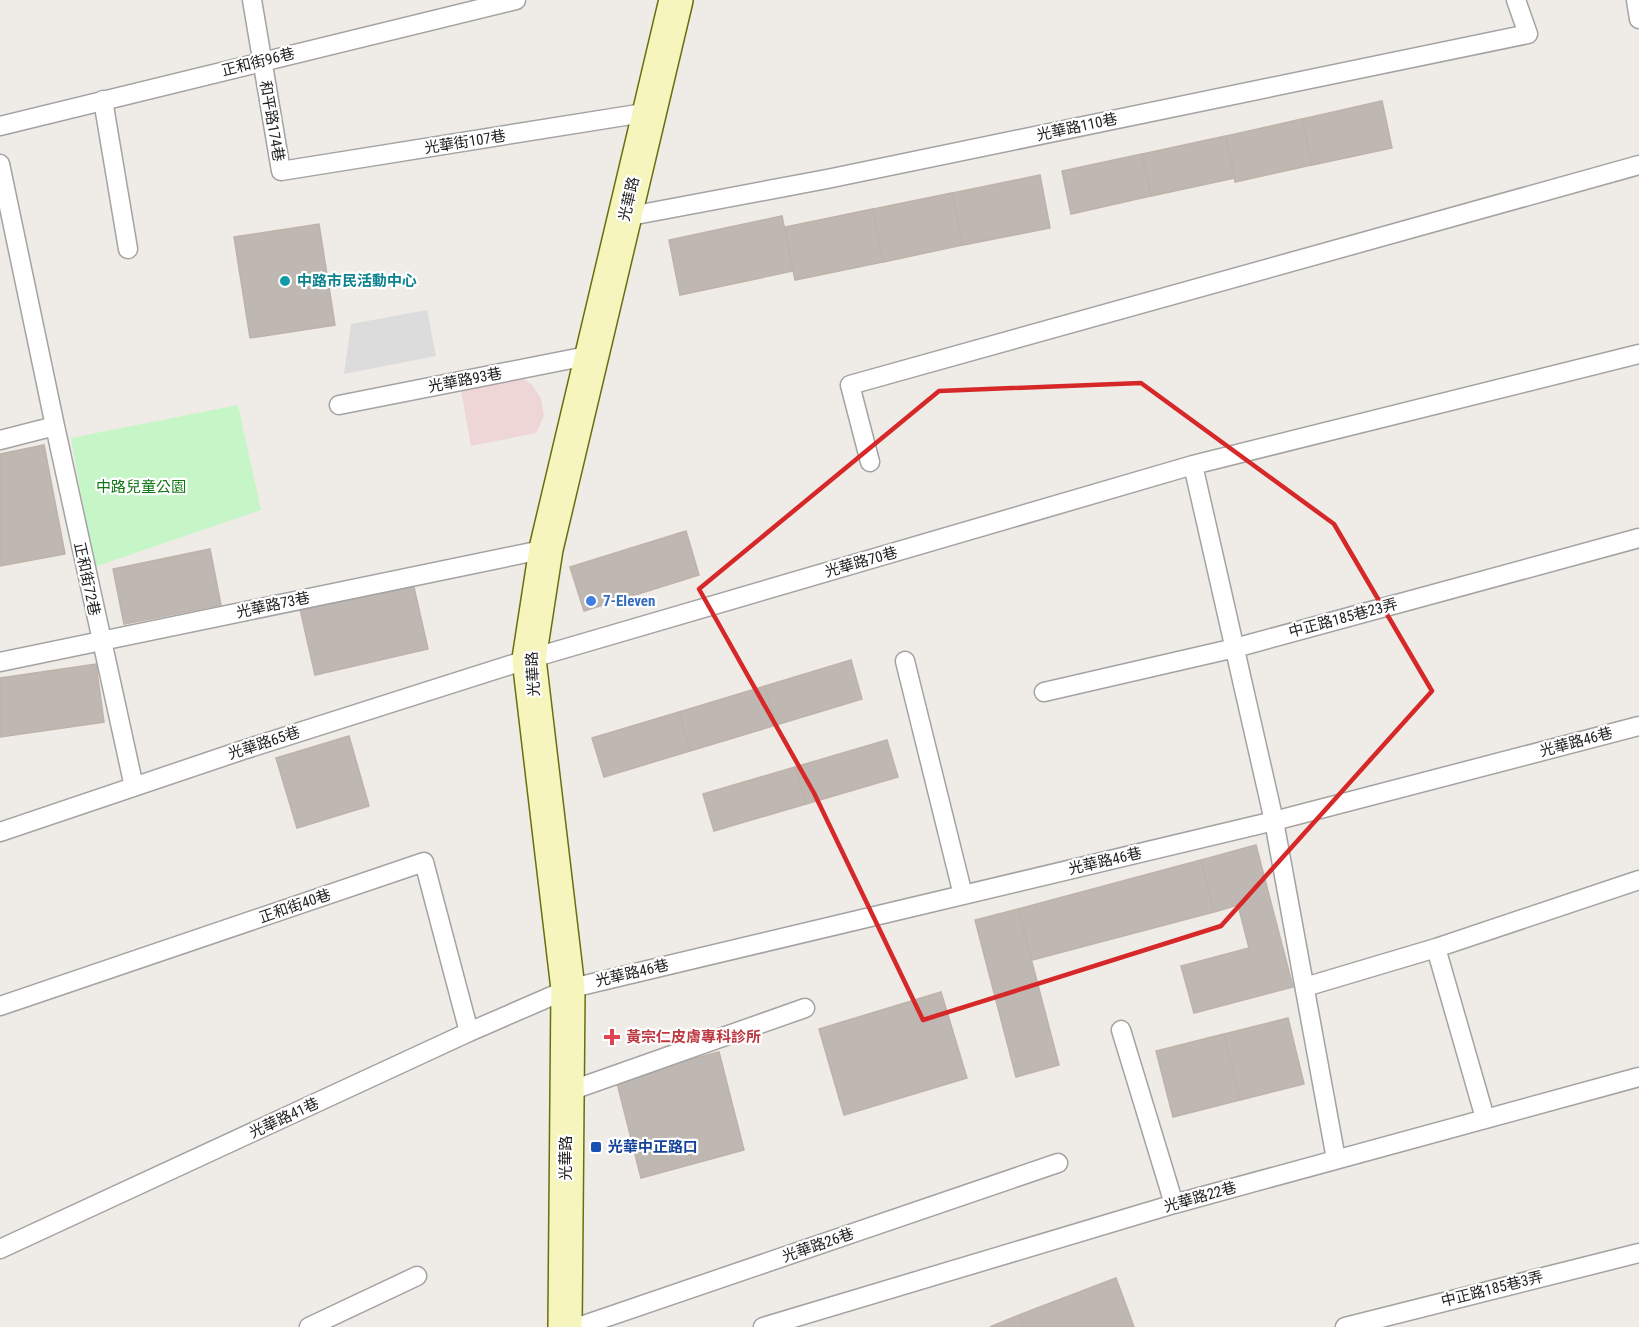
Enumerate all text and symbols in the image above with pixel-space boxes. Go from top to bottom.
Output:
street label: 正和街96巷 [220,44,296,80]
street label: 和平路174巷 [256,79,288,163]
street label: 光華路110巷 [1035,110,1119,144]
street label: 光華街107巷 [423,127,507,157]
street label: 光華路 [615,175,643,223]
place label: 中路市民活動中心 [297,272,417,290]
marker: 中路市民活動中心 [278,274,292,288]
street label: 光華路93巷 [427,364,503,396]
park label: 中路兒童公園 [96,478,186,496]
street label: 正和街72巷 [70,541,104,617]
street label: 光華路70巷 [823,543,899,581]
street label: 光華路73巷 [235,588,311,622]
place label: 7-Eleven [603,592,655,610]
marker: 7-Eleven [584,594,598,608]
street label: 中正路185巷23弄 [1287,595,1399,641]
street label: 光華路 [523,651,543,697]
street label: 光華路65巷 [226,723,302,763]
street label: 光華路46巷 [1538,724,1614,760]
street label: 光華路46巷 [1067,844,1143,878]
street label: 正和街40巷 [257,885,333,927]
street label: 光華路46巷 [594,956,670,990]
marker: 黃宗仁皮膚專科診所 [603,1028,621,1046]
place label: 黃宗仁皮膚專科診所 [626,1028,761,1046]
street label: 光華路41巷 [246,1094,322,1142]
street label: 光華路 [557,1135,575,1181]
place label: 光華中正路口 [608,1138,698,1156]
marker: 光華中正路口 [589,1140,603,1154]
street label: 光華路22巷 [1162,1178,1238,1216]
street label: 光華路26巷 [780,1224,856,1266]
street label: 中正路185巷3弄 [1439,1268,1545,1310]

